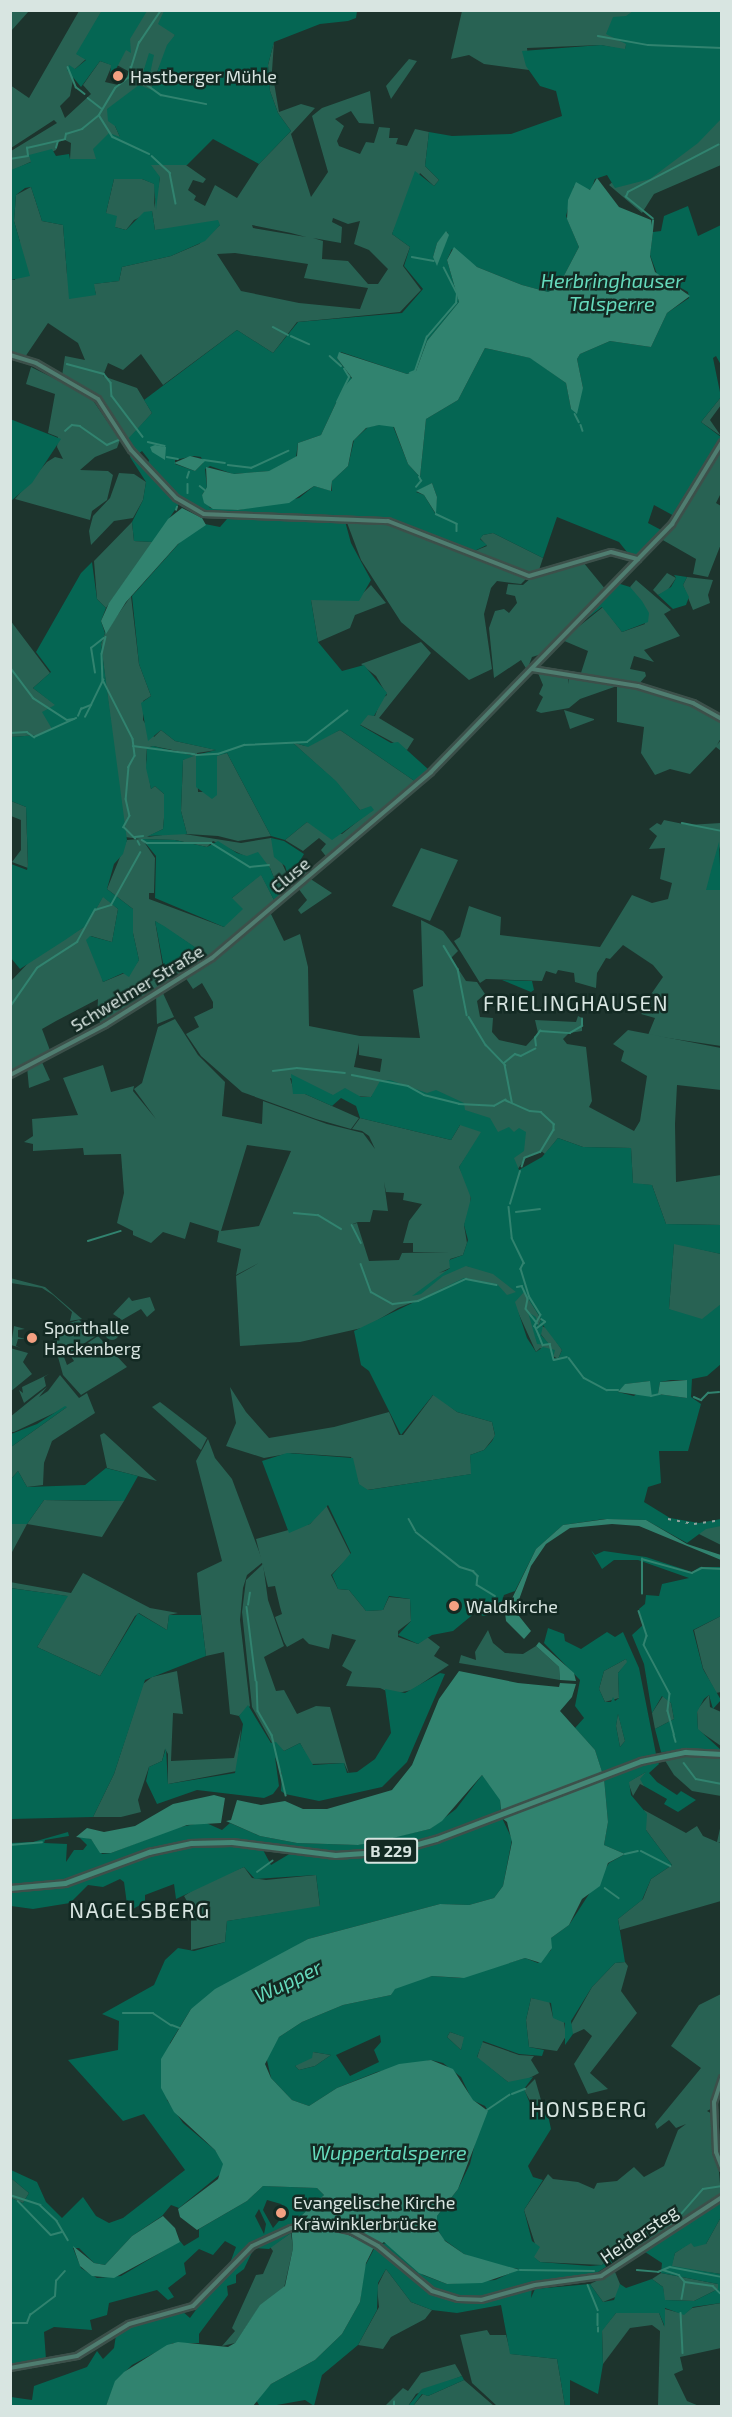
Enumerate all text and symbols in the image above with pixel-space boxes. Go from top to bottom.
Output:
place label: Hastberger Mühle [130,65,277,87]
marker: Hastberger Mühle [111,69,125,83]
water label: Herbringhauser Talsperre [541,269,683,316]
street label: Cluse [266,852,314,898]
street label: Schwelmer Straße [66,940,208,1036]
district label: FRIELINGHAUSEN [483,990,669,1016]
place label: Sporthalle Hackenberg [44,1317,141,1360]
marker: Sporthalle Hackenberg [25,1331,39,1345]
place label: Waldkirche [466,1595,558,1617]
marker: Waldkirche [447,1599,461,1613]
road number: B 229 [364,1838,418,1864]
district label: NAGELSBERG [69,1897,211,1923]
water label: Wupper [251,1954,325,2008]
district label: HONSBERG [530,2096,648,2122]
water label: Wuppertalsperre [311,2140,467,2164]
place label: Evangelische Kirche Kräwinklerbrücke [293,2192,455,2234]
street label: Heidersteg [596,2200,682,2268]
marker: Evangelische Kirche Kräwinklerbrücke [274,2206,288,2220]

